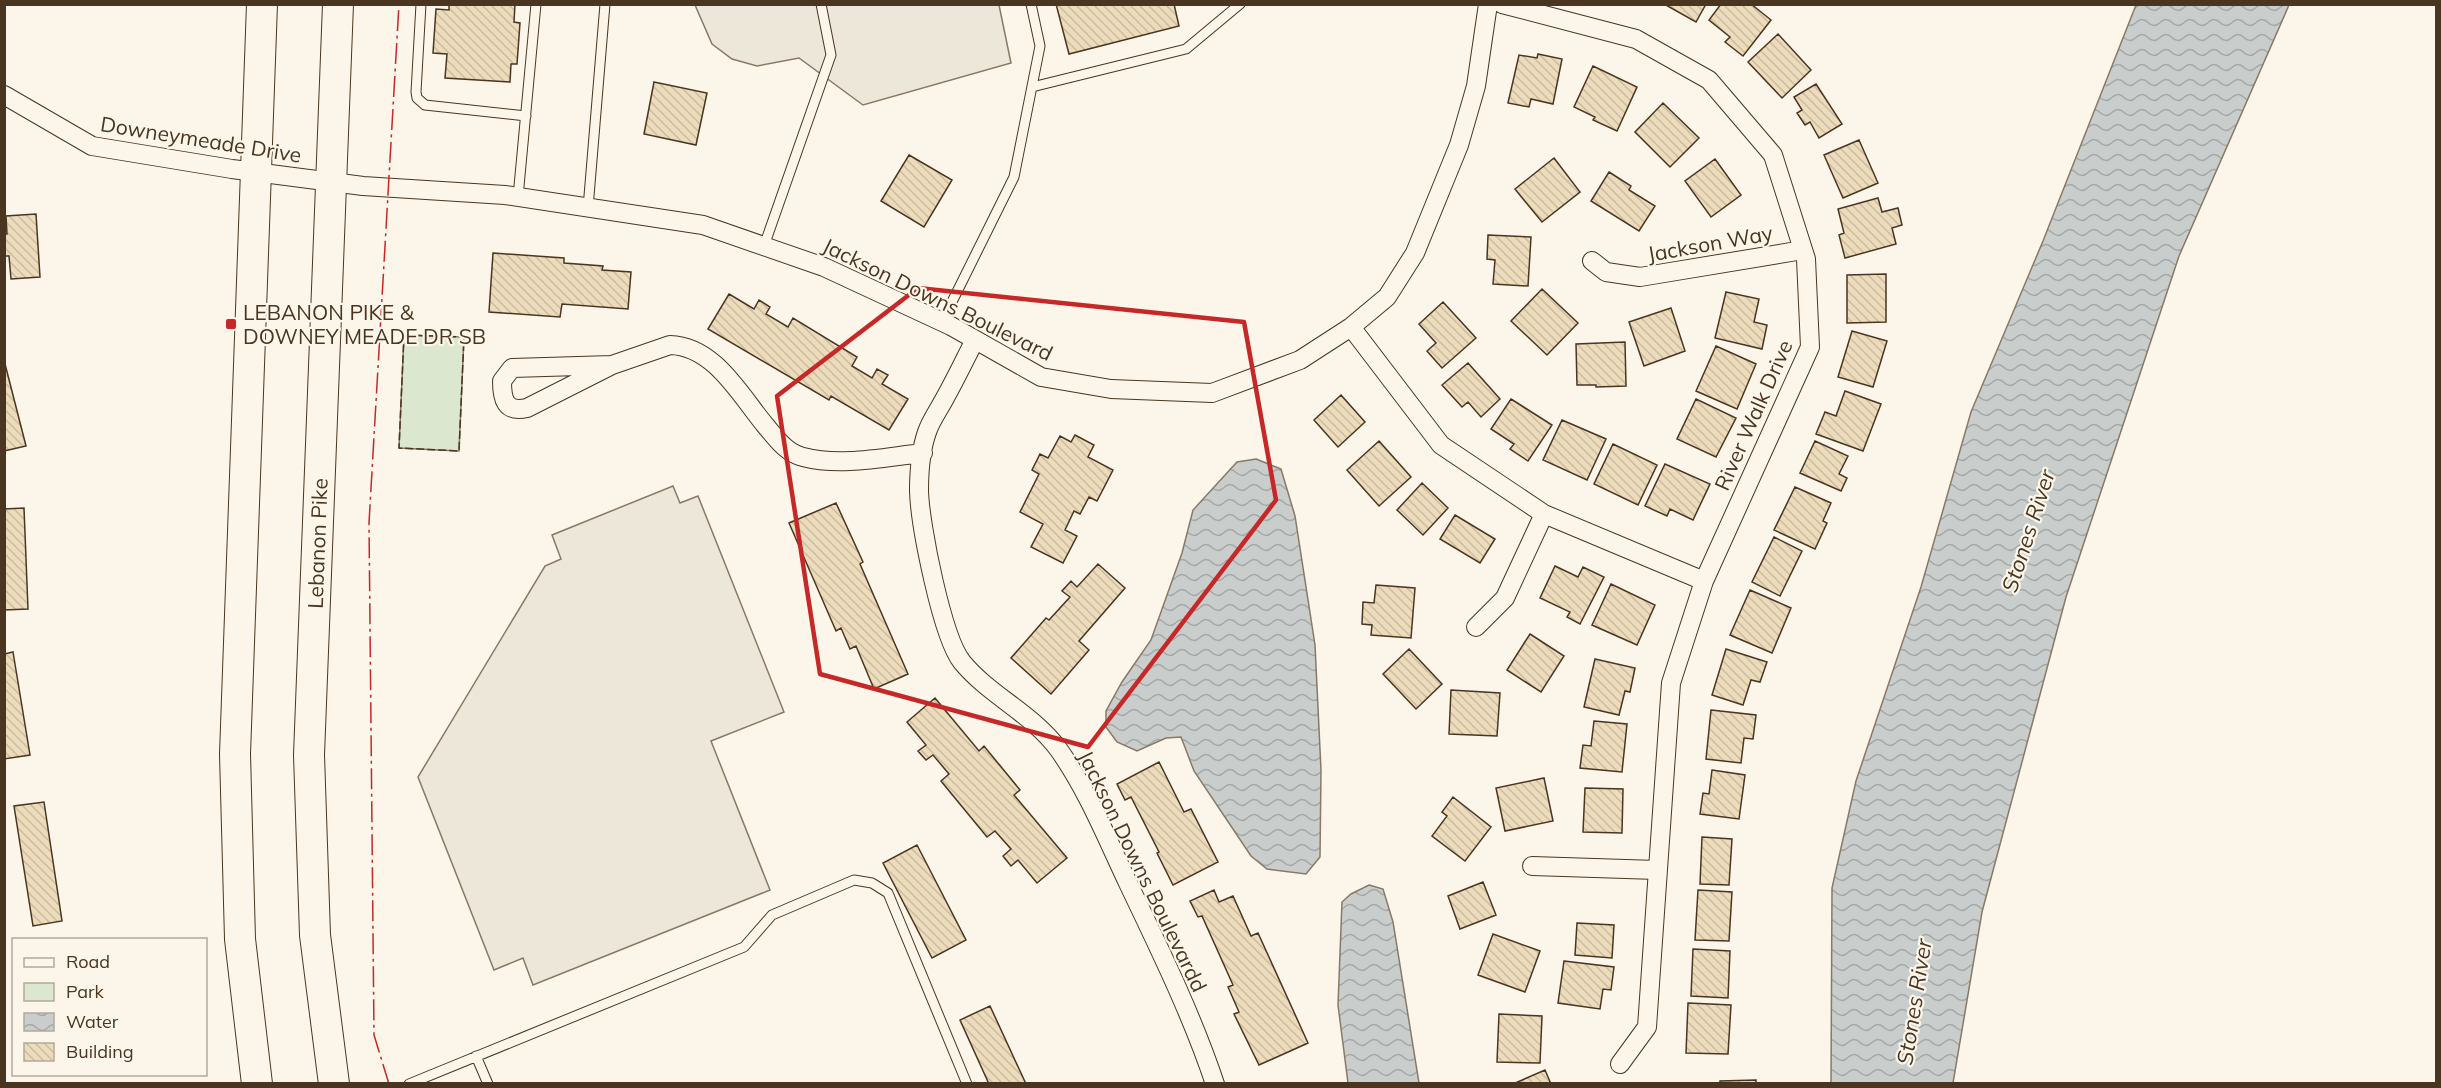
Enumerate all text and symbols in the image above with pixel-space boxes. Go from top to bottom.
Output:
street label: Downeymeade Drive [99,110,303,168]
street label: Jackson Way [1645,219,1775,267]
street label: Jackson Downs Boulevard [819,232,1057,366]
place label: LEBANON PIKE & DOWNEY MEADE DR SB [243,299,486,349]
marker: LEBANON PIKE & DOWNEY MEADE DR SB [224,317,238,331]
street label: River Walk Drive [1708,336,1798,494]
water label: Stones River [1995,465,2061,596]
street label: Lebanon Pike [302,478,333,609]
street label: Jackson Downs Boulevardd [1073,746,1213,996]
water label: Stones River [1890,936,1938,1067]
legend [12,938,207,1076]
text: Road [66,950,110,973]
text: Park [66,980,105,1003]
text: Water [66,1010,119,1033]
text: Building [66,1040,134,1063]

